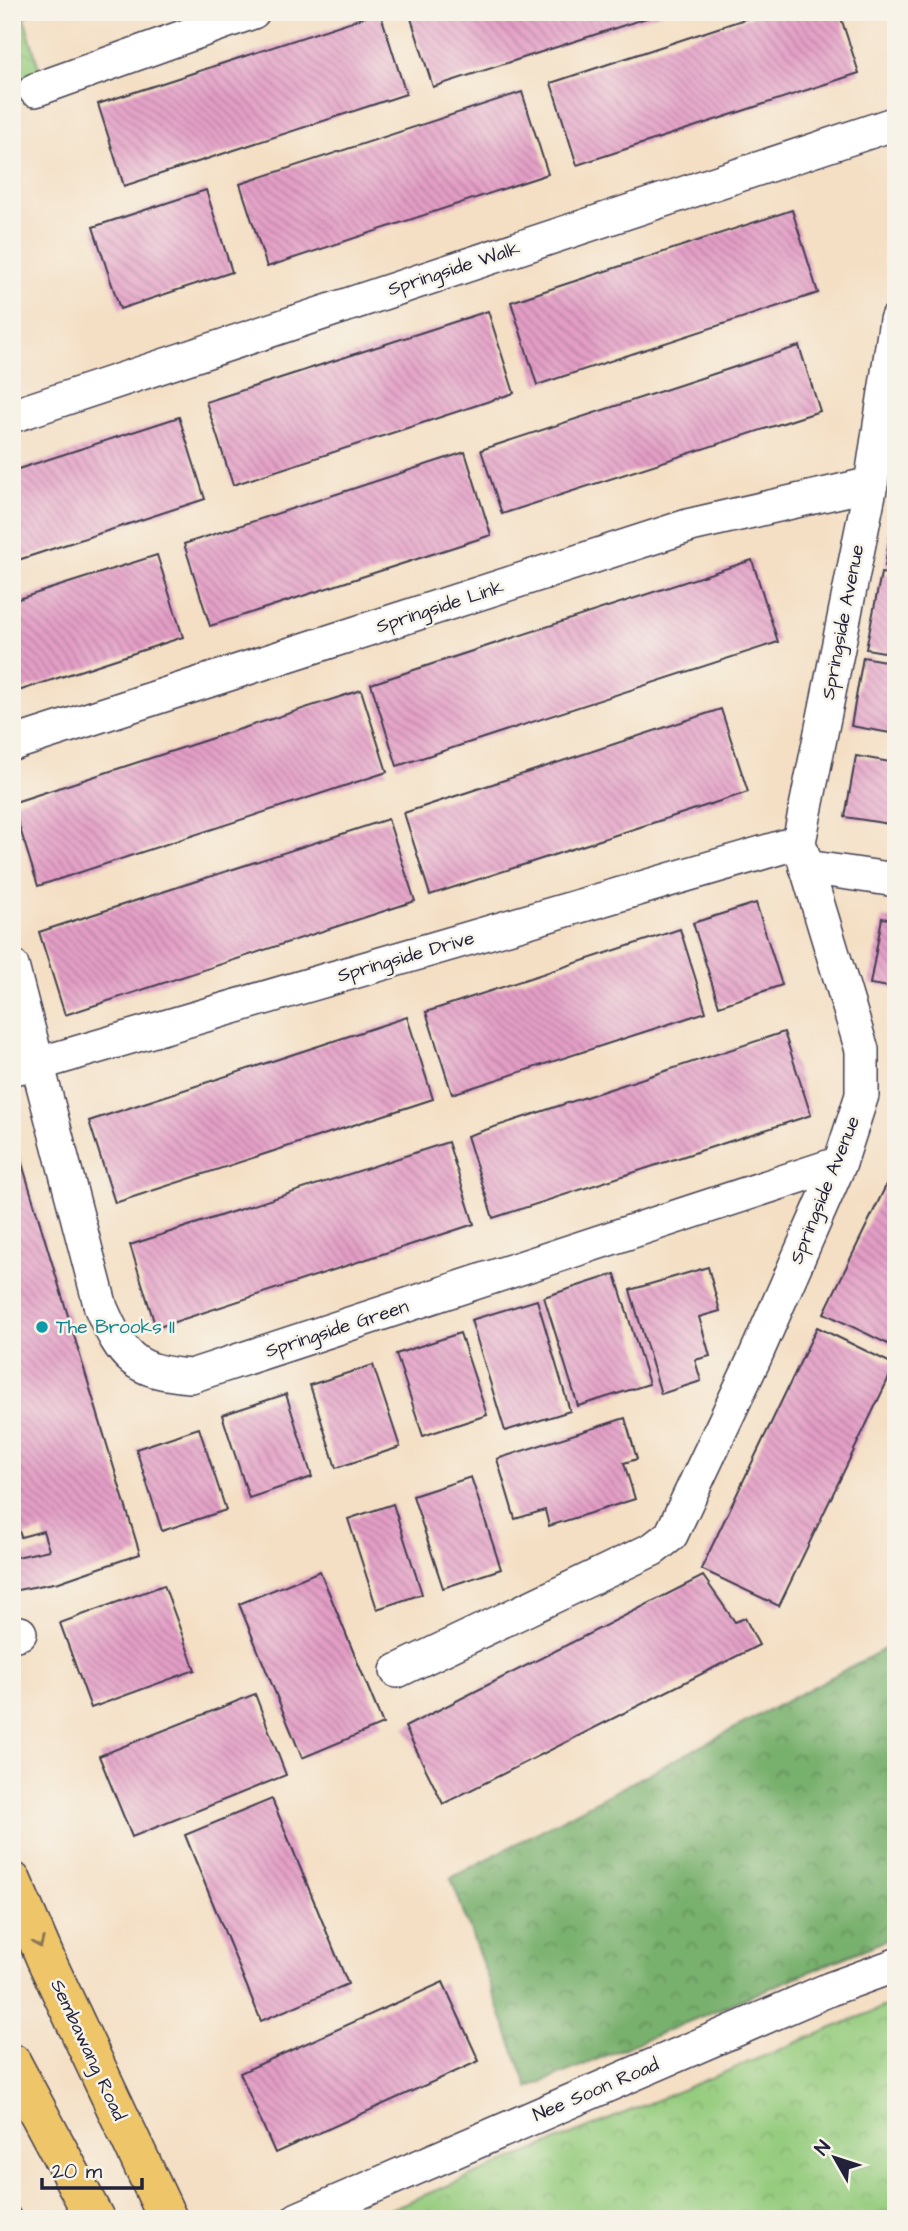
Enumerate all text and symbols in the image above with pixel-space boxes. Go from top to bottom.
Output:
street label: Springside Walk [384,235,524,304]
street label: Springside Avenue [815,542,872,702]
street label: Springside Link [373,574,508,641]
street label: Springside Drive [334,925,478,990]
street label: Springside Avenue [783,1112,868,1268]
street label: Springside Green [262,1293,412,1366]
place label: The Brooks II [56,1314,175,1341]
marker: The Brooks II [34,1319,50,1335]
one-way arrow [30,1937,44,1949]
street label: Sembawang Road [42,1975,133,2126]
street label: Nee Soon Road [529,2051,663,2129]
north arrow [800,2122,870,2192]
text: N [809,2135,837,2161]
scale bar [42,2147,142,2191]
text: 20 m [52,2157,103,2186]

